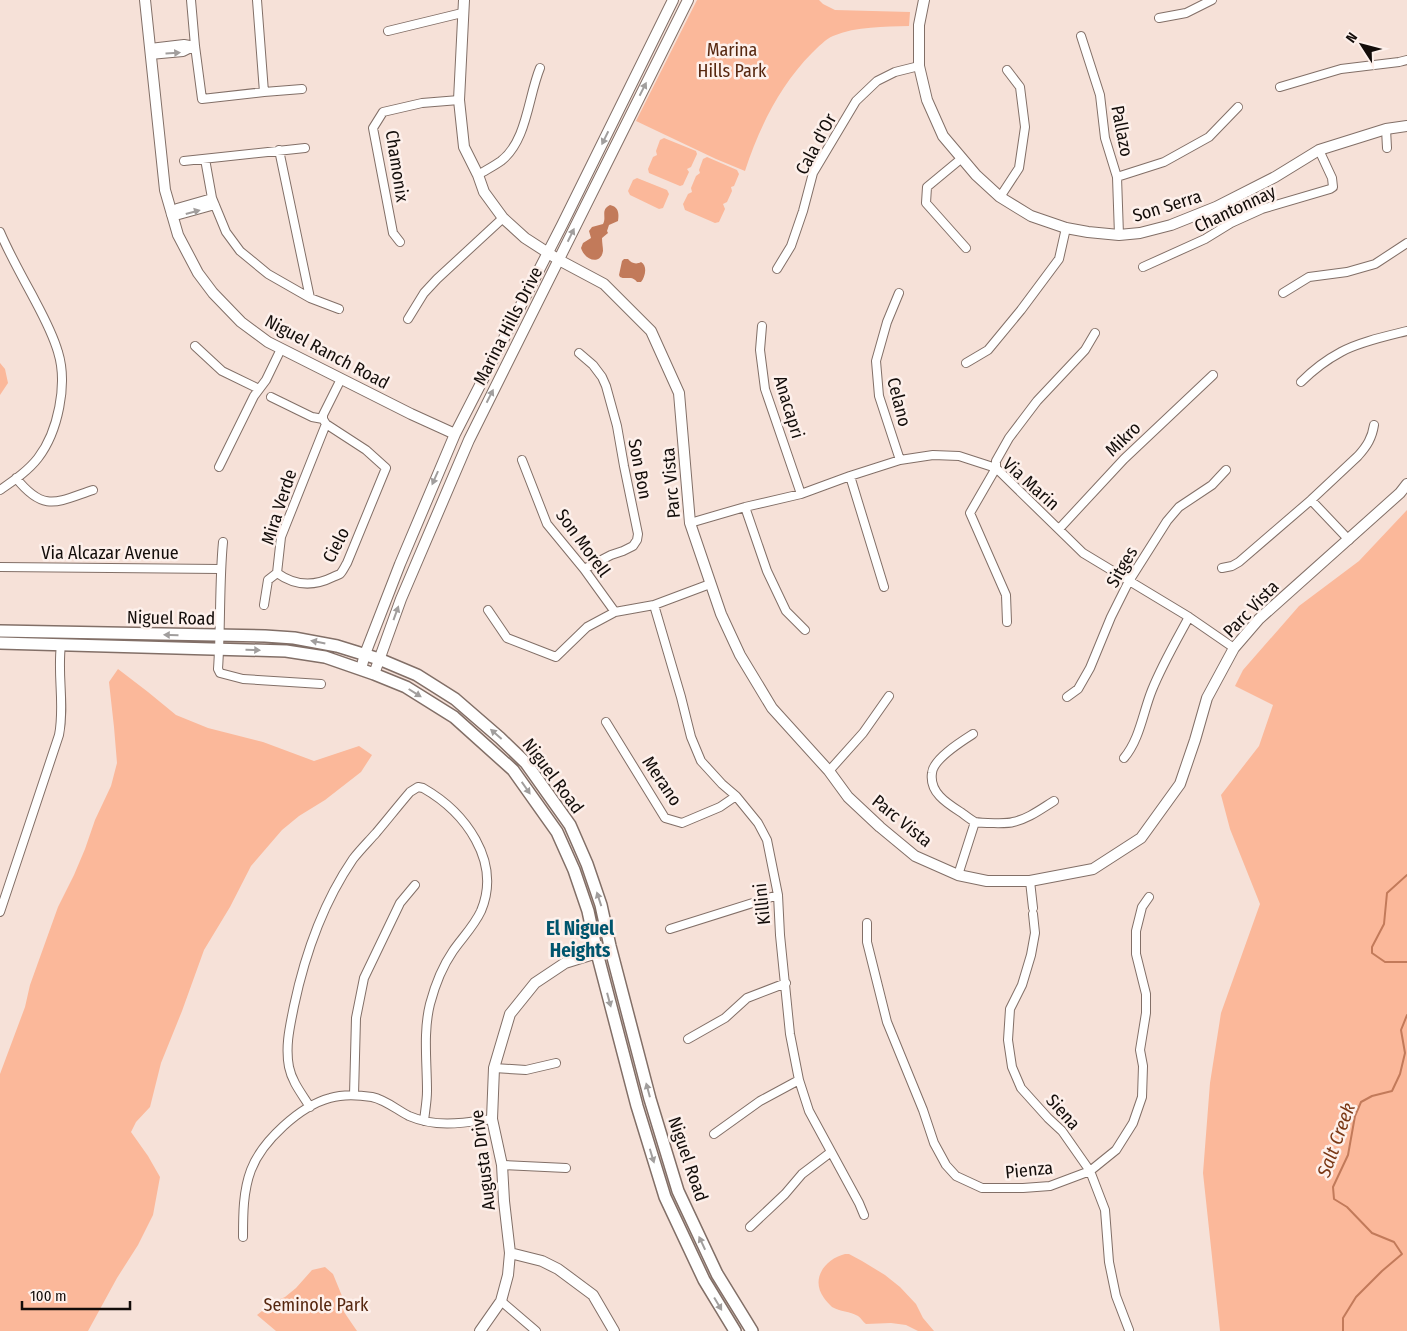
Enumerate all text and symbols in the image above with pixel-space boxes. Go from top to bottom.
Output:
north arrow [1337,20,1387,70]
text: N [1343,29,1361,46]
park label: Marina Hills Park [698,39,767,82]
one-way arrow [166,49,182,57]
one-way arrow [639,82,647,97]
street label: Pallazo [1106,103,1138,159]
street label: Cala d'Or [791,109,842,178]
street label: Chamonix [380,128,414,204]
one-way arrow [601,131,609,145]
street label: Chantonnay [1191,181,1279,237]
street label: Son Serra [1130,185,1204,227]
one-way arrow [186,207,201,215]
one-way arrow [567,228,575,242]
street label: Marina Hills Drive [469,263,547,389]
street label: Niguel Ranch Road [261,310,393,394]
street label: Anacapri [769,373,809,441]
street label: Celano [882,375,916,429]
one-way arrow [487,389,495,403]
street label: Mikro [1101,417,1145,461]
street label: Son Bon [623,437,657,501]
street label: Parc Vista [657,447,685,519]
street label: Via Marin [998,453,1064,515]
street label: Mira Verde [256,466,302,548]
one-way arrow [431,471,439,485]
street label: Son Morell [551,505,615,581]
street label: Cielo [318,524,354,566]
street label: Via Alcazar Avenue [41,542,179,564]
street label: Sitges [1102,542,1143,591]
street label: Parc Vista [1218,576,1284,642]
one-way arrow [393,605,400,620]
street label: Niguel Road [127,606,215,630]
one-way arrow [163,631,179,639]
one-way arrow [310,638,326,646]
one-way arrow [245,646,261,654]
one-way arrow [409,688,422,698]
one-way arrow [489,728,502,739]
street label: Niguel Road [518,734,588,818]
street label: Merano [637,752,687,810]
one-way arrow [521,781,531,795]
street label: Parc Vista [867,790,937,852]
street label: Killini [749,882,775,926]
one-way arrow [594,891,602,906]
district label: El Niguel Heights [546,917,615,962]
one-way arrow [605,992,613,1007]
one-way arrow [643,1083,651,1098]
street label: Siena [1041,1090,1085,1135]
water label: Salt Creek [1312,1100,1360,1181]
street label: Augusta Drive [466,1108,500,1212]
street label: Niguel Road [663,1114,713,1204]
one-way arrow [649,1149,657,1164]
street label: Pienza [1004,1157,1054,1183]
one-way arrow [698,1236,706,1250]
scale bar [22,1278,130,1310]
text: 100 m [30,1287,67,1305]
park label: Seminole Park [264,1294,369,1316]
one-way arrow [714,1298,723,1311]

